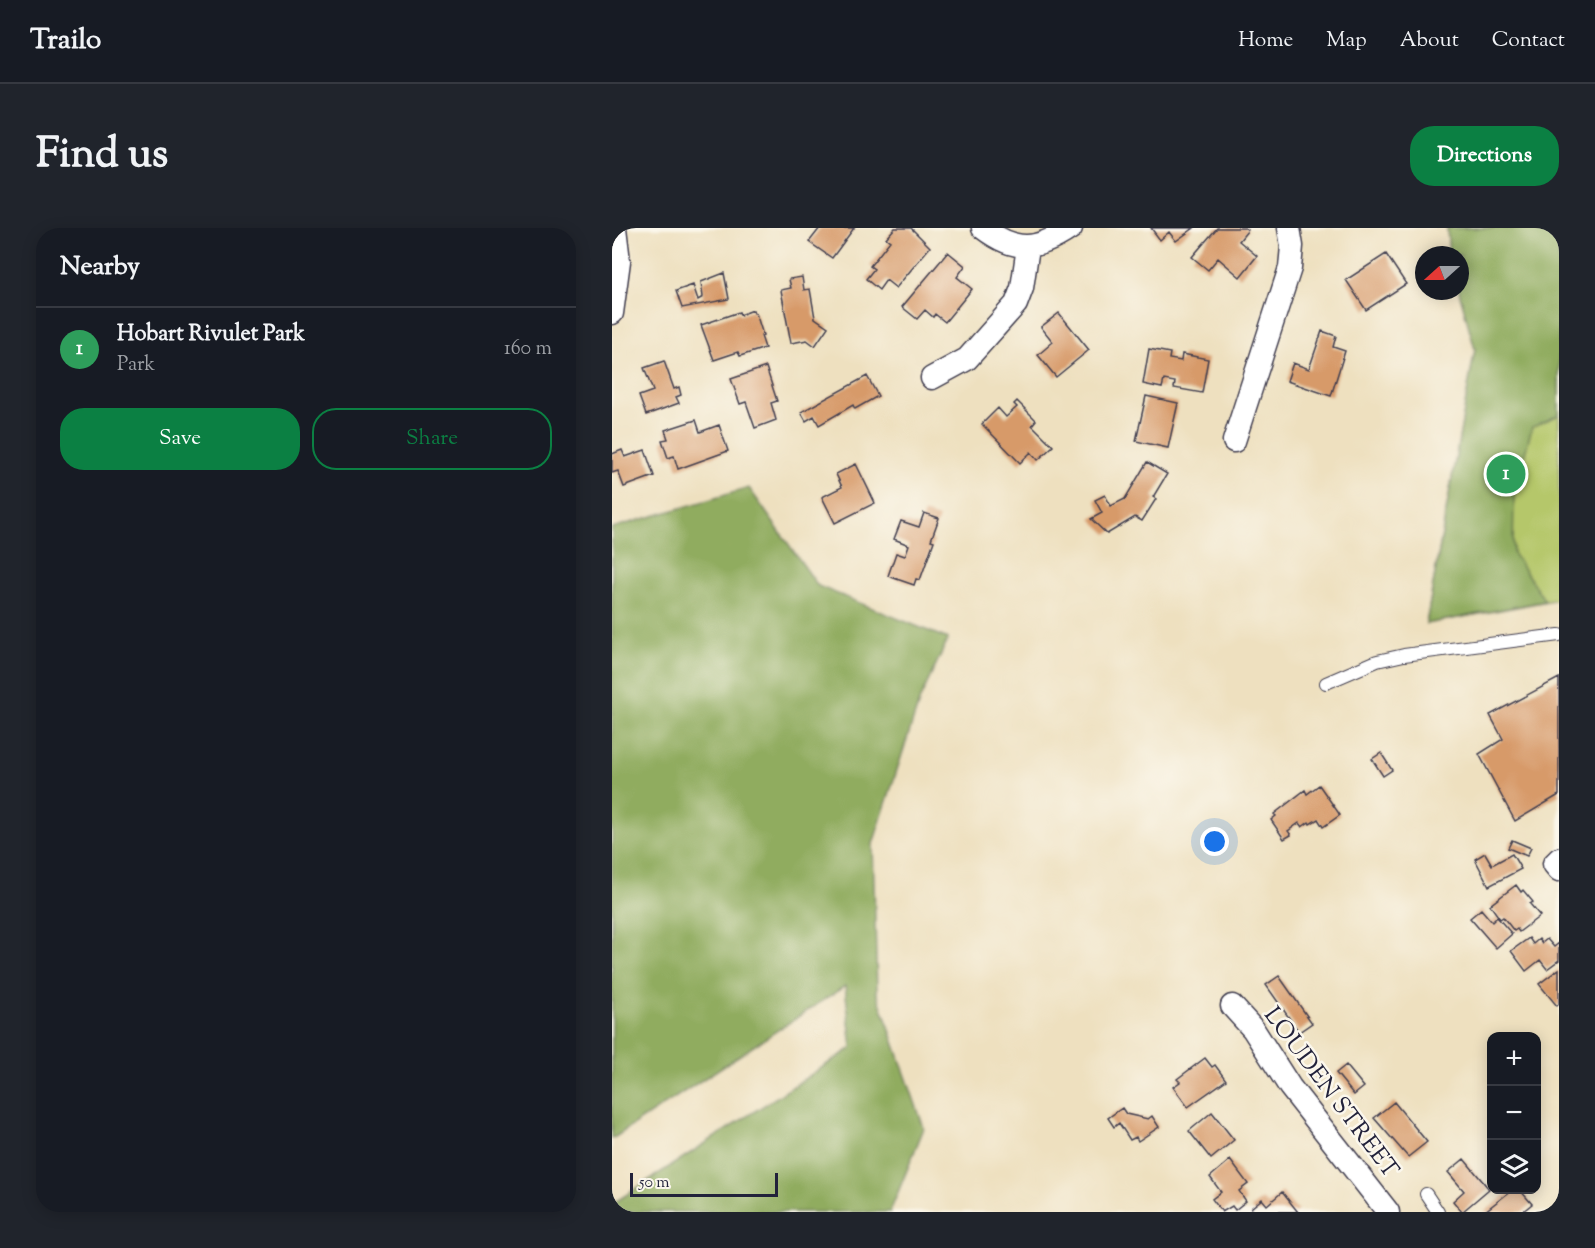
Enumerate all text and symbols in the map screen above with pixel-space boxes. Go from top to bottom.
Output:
text: Trailo [30,21,101,61]
text: Home [1238,26,1293,56]
text: Map [1326,26,1367,56]
text: About [1400,26,1459,56]
text: Contact [1492,26,1565,56]
text: Find us [36,126,168,186]
button: Directions [1410,126,1559,186]
north arrow [1415,246,1469,300]
text: Nearby [60,249,140,286]
text: Hobart Rivulet Park [117,319,305,351]
text: 1 [76,335,83,364]
text: 160 m [504,335,552,364]
text: Park [117,351,155,380]
button: Save [60,408,300,470]
button: Share [312,408,552,470]
pin: 1 [1486,452,1526,496]
your location [1200,827,1229,856]
street label: LOUDEN STREET [1255,1000,1406,1186]
map controls [1487,1032,1541,1194]
button: + [1487,1032,1541,1086]
button: − [1487,1086,1541,1140]
button: layers [1487,1140,1541,1194]
scale bar [630,1170,778,1198]
text: 50 m [639,1172,670,1195]

